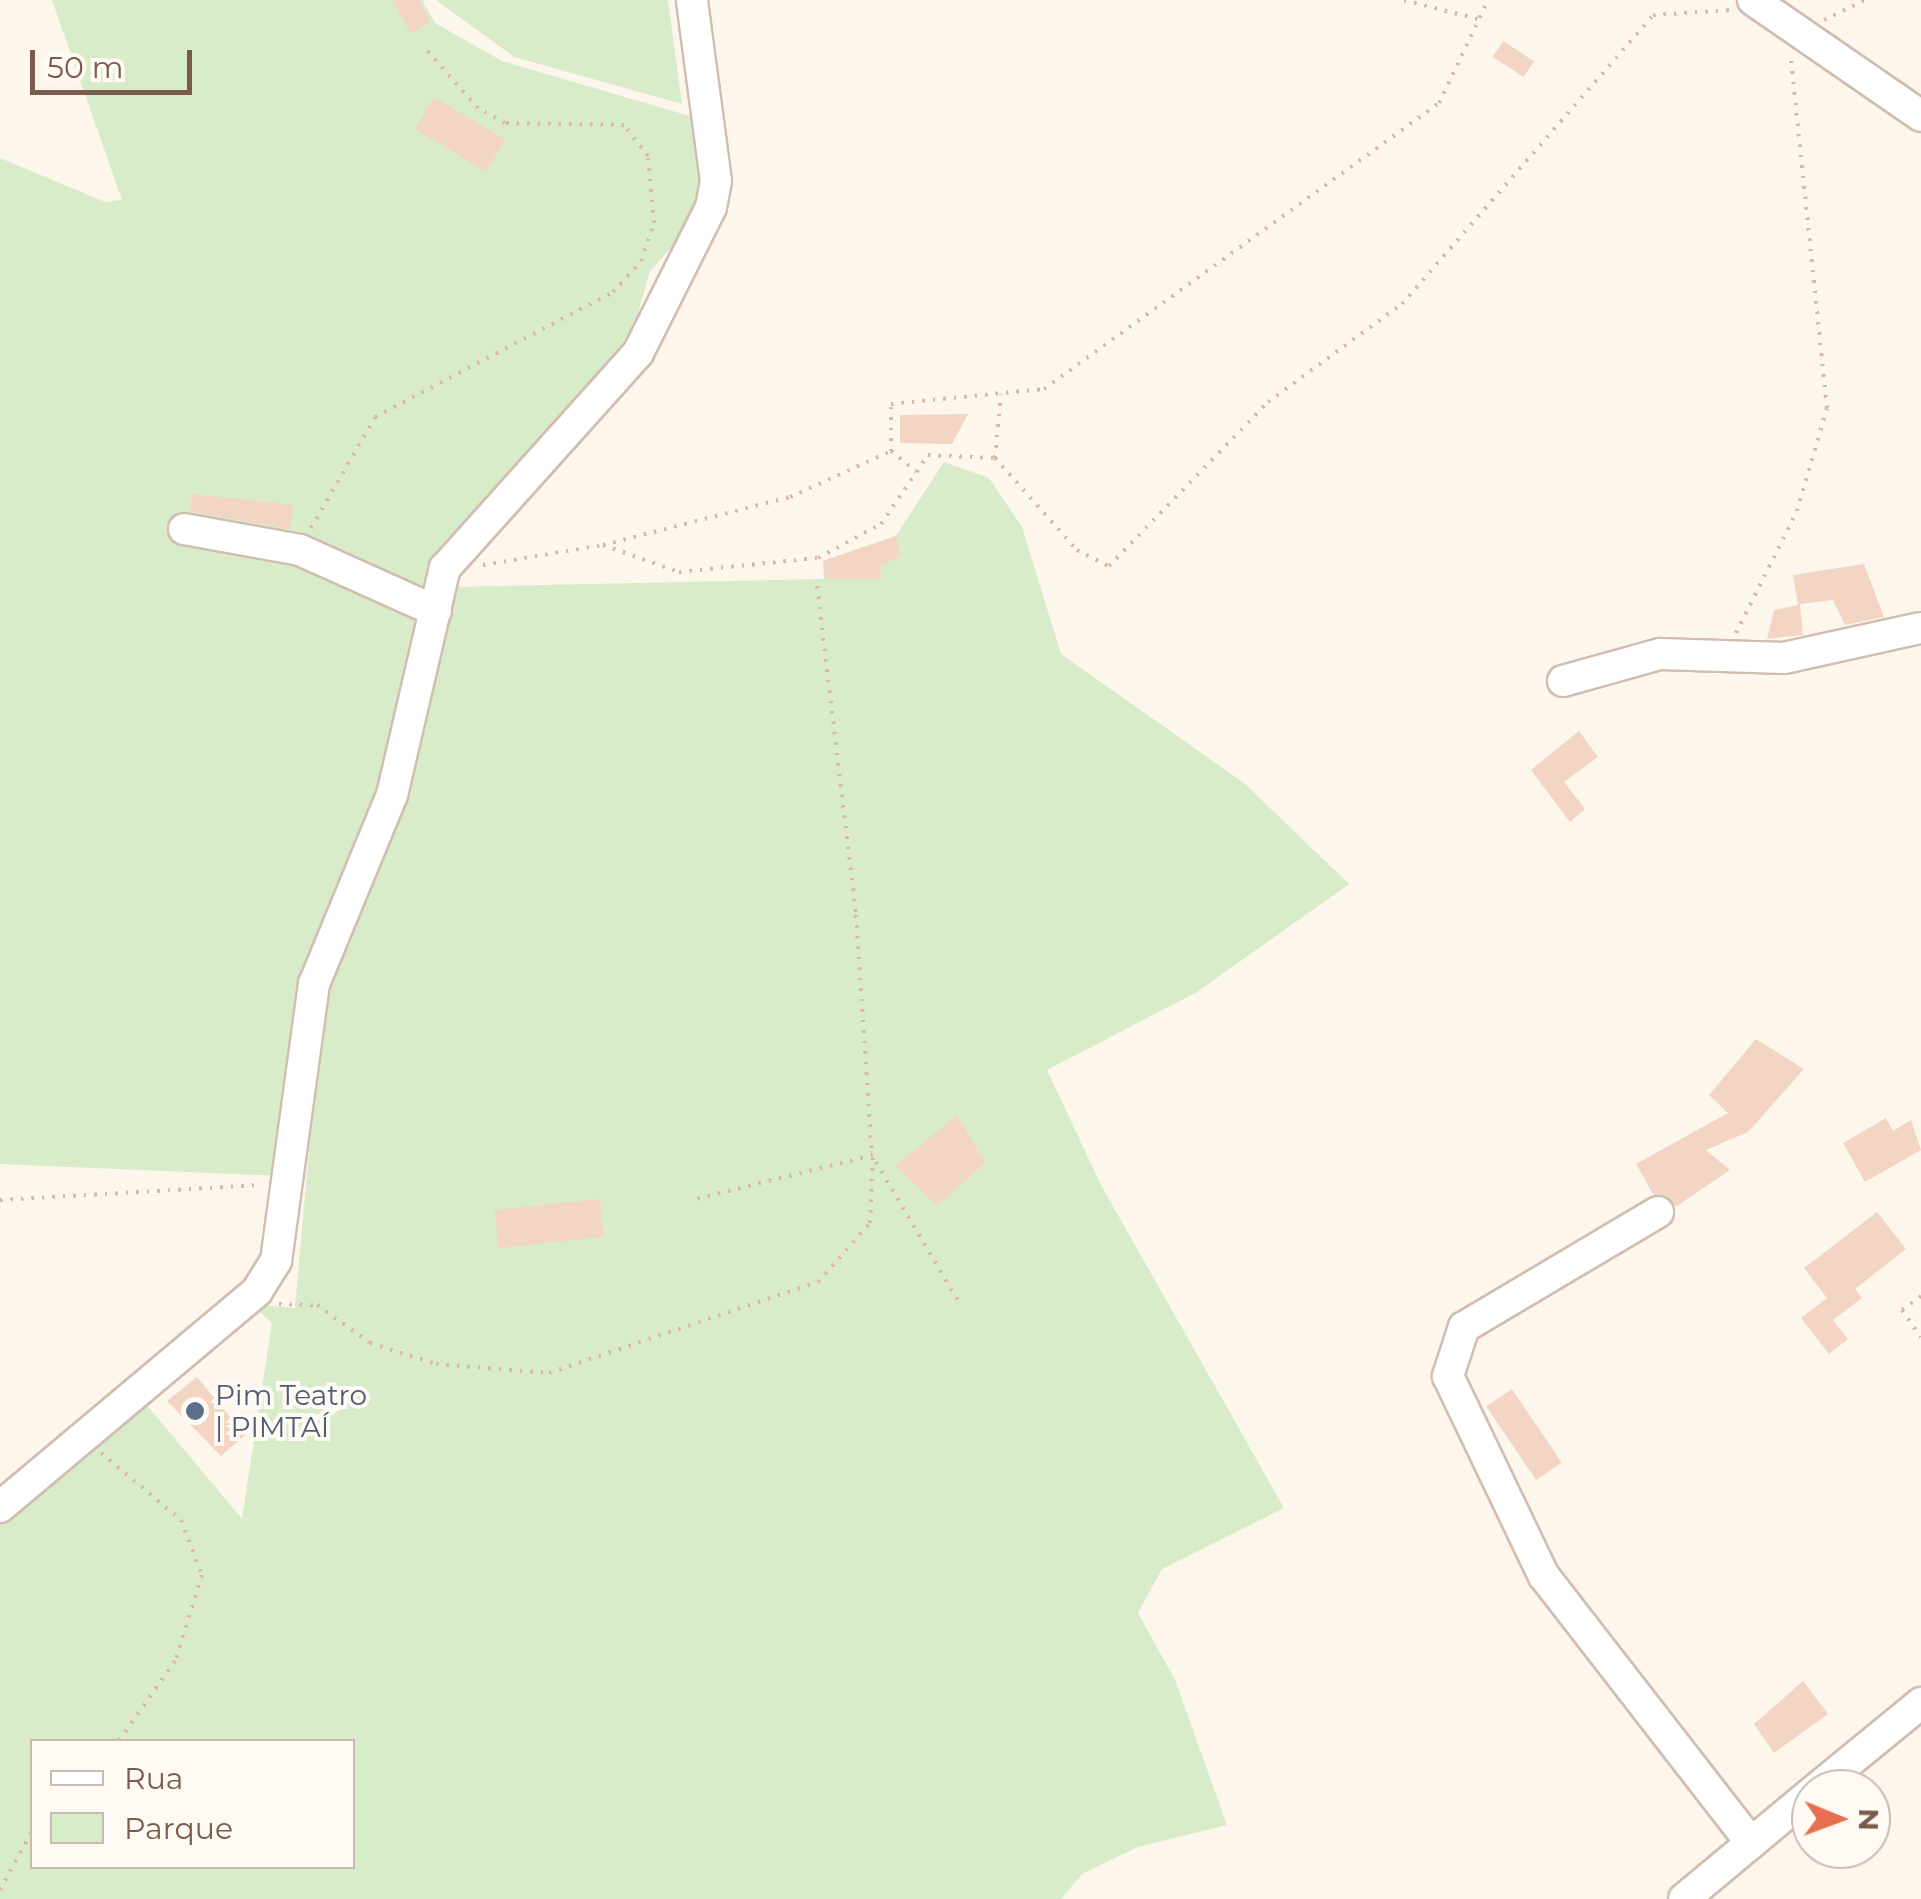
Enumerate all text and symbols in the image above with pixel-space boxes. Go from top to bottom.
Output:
scale bar [35,30,198,92]
text: 50 m [47,49,124,86]
place label: Pim Teatro | PIMTAÍ [215,1378,367,1444]
marker: Pim Teatro | PIMTAÍ [184,1400,206,1422]
legend [30,1739,355,1869]
text: Rua [124,1760,184,1797]
north arrow [1791,1769,1891,1869]
text: N [1852,1808,1886,1831]
text: Parque [124,1810,233,1847]

